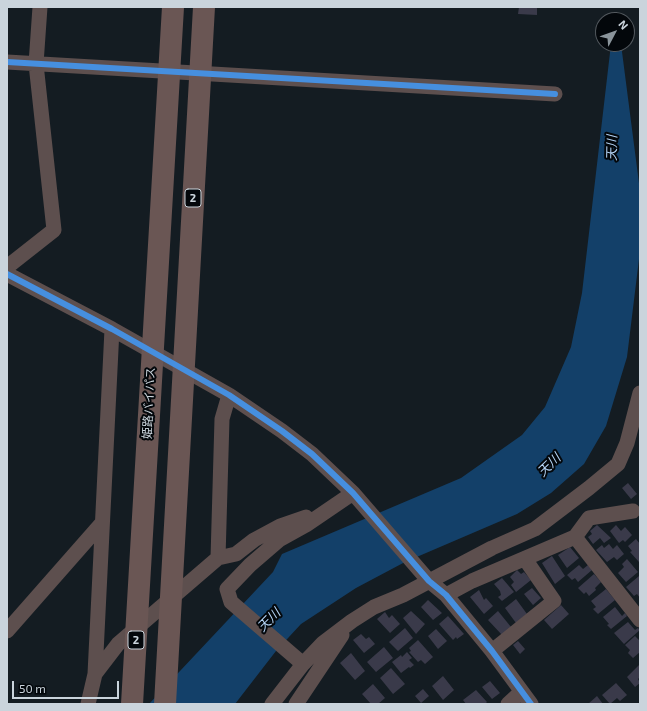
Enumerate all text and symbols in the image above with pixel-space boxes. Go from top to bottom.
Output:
north arrow [595,12,635,52]
text: N [616,17,631,32]
water label: 天川 [604,135,620,161]
road number: 2 [185,189,201,207]
street label: 姫路バイパス [140,367,158,439]
water label: 天川 [534,450,564,480]
water label: 天川 [254,605,284,635]
road number: 2 [128,631,144,649]
scale bar [14,673,121,699]
text: 50 m [19,681,46,695]

